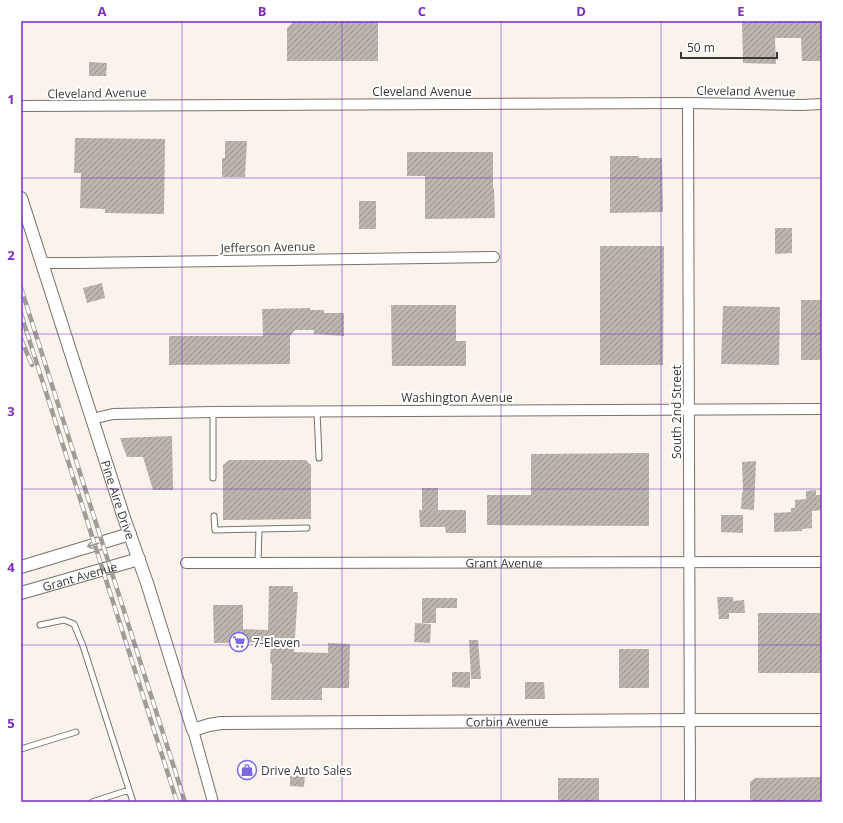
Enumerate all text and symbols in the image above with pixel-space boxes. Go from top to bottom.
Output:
text: A [98,2,107,20]
text: B [258,2,267,20]
text: C [418,2,426,20]
text: D [576,2,586,20]
text: E [737,2,745,20]
scale bar [681,34,777,60]
text: 50 m [687,39,715,56]
street label: Cleveland Avenue [696,82,796,100]
street label: Cleveland Avenue [372,83,472,100]
street label: Cleveland Avenue [47,84,147,102]
text: 1 [7,90,15,108]
street label: Jefferson Avenue [219,238,316,256]
text: 2 [7,246,15,264]
street label: South 2nd Street [668,365,685,459]
street label: Washington Avenue [401,389,513,406]
text: 3 [7,402,15,420]
street label: Pine Aire Drive [97,458,139,542]
one-way arrow [86,542,99,549]
street label: Grant Avenue [466,554,543,571]
street label: Grant Avenue [40,557,119,595]
text: 4 [7,558,15,576]
supermarket icon: 7-Eleven [228,631,250,653]
place label: 7-Eleven [253,634,300,651]
street label: Corbin Avenue [466,712,548,730]
text: 5 [7,714,15,732]
shop icon: Drive Auto Sales [236,759,258,781]
place label: Drive Auto Sales [261,762,352,779]

